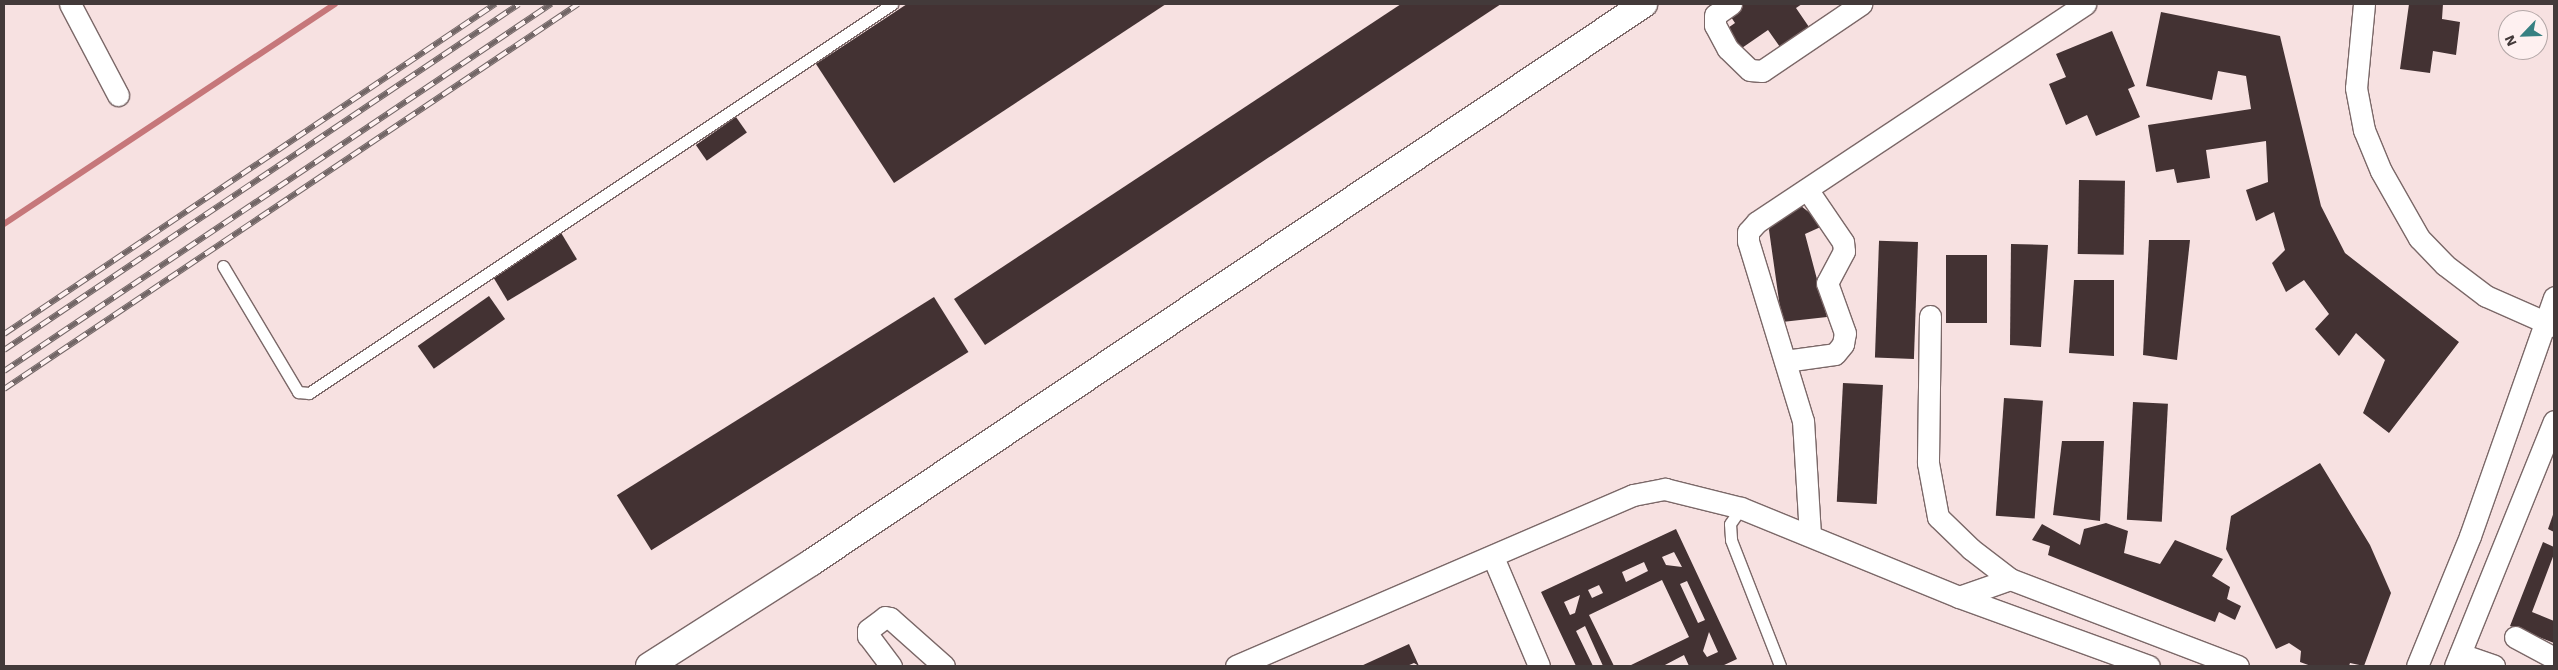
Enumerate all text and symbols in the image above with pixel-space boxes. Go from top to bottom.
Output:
north arrow [2498,10,2548,60]
text: N [2501,33,2520,49]

